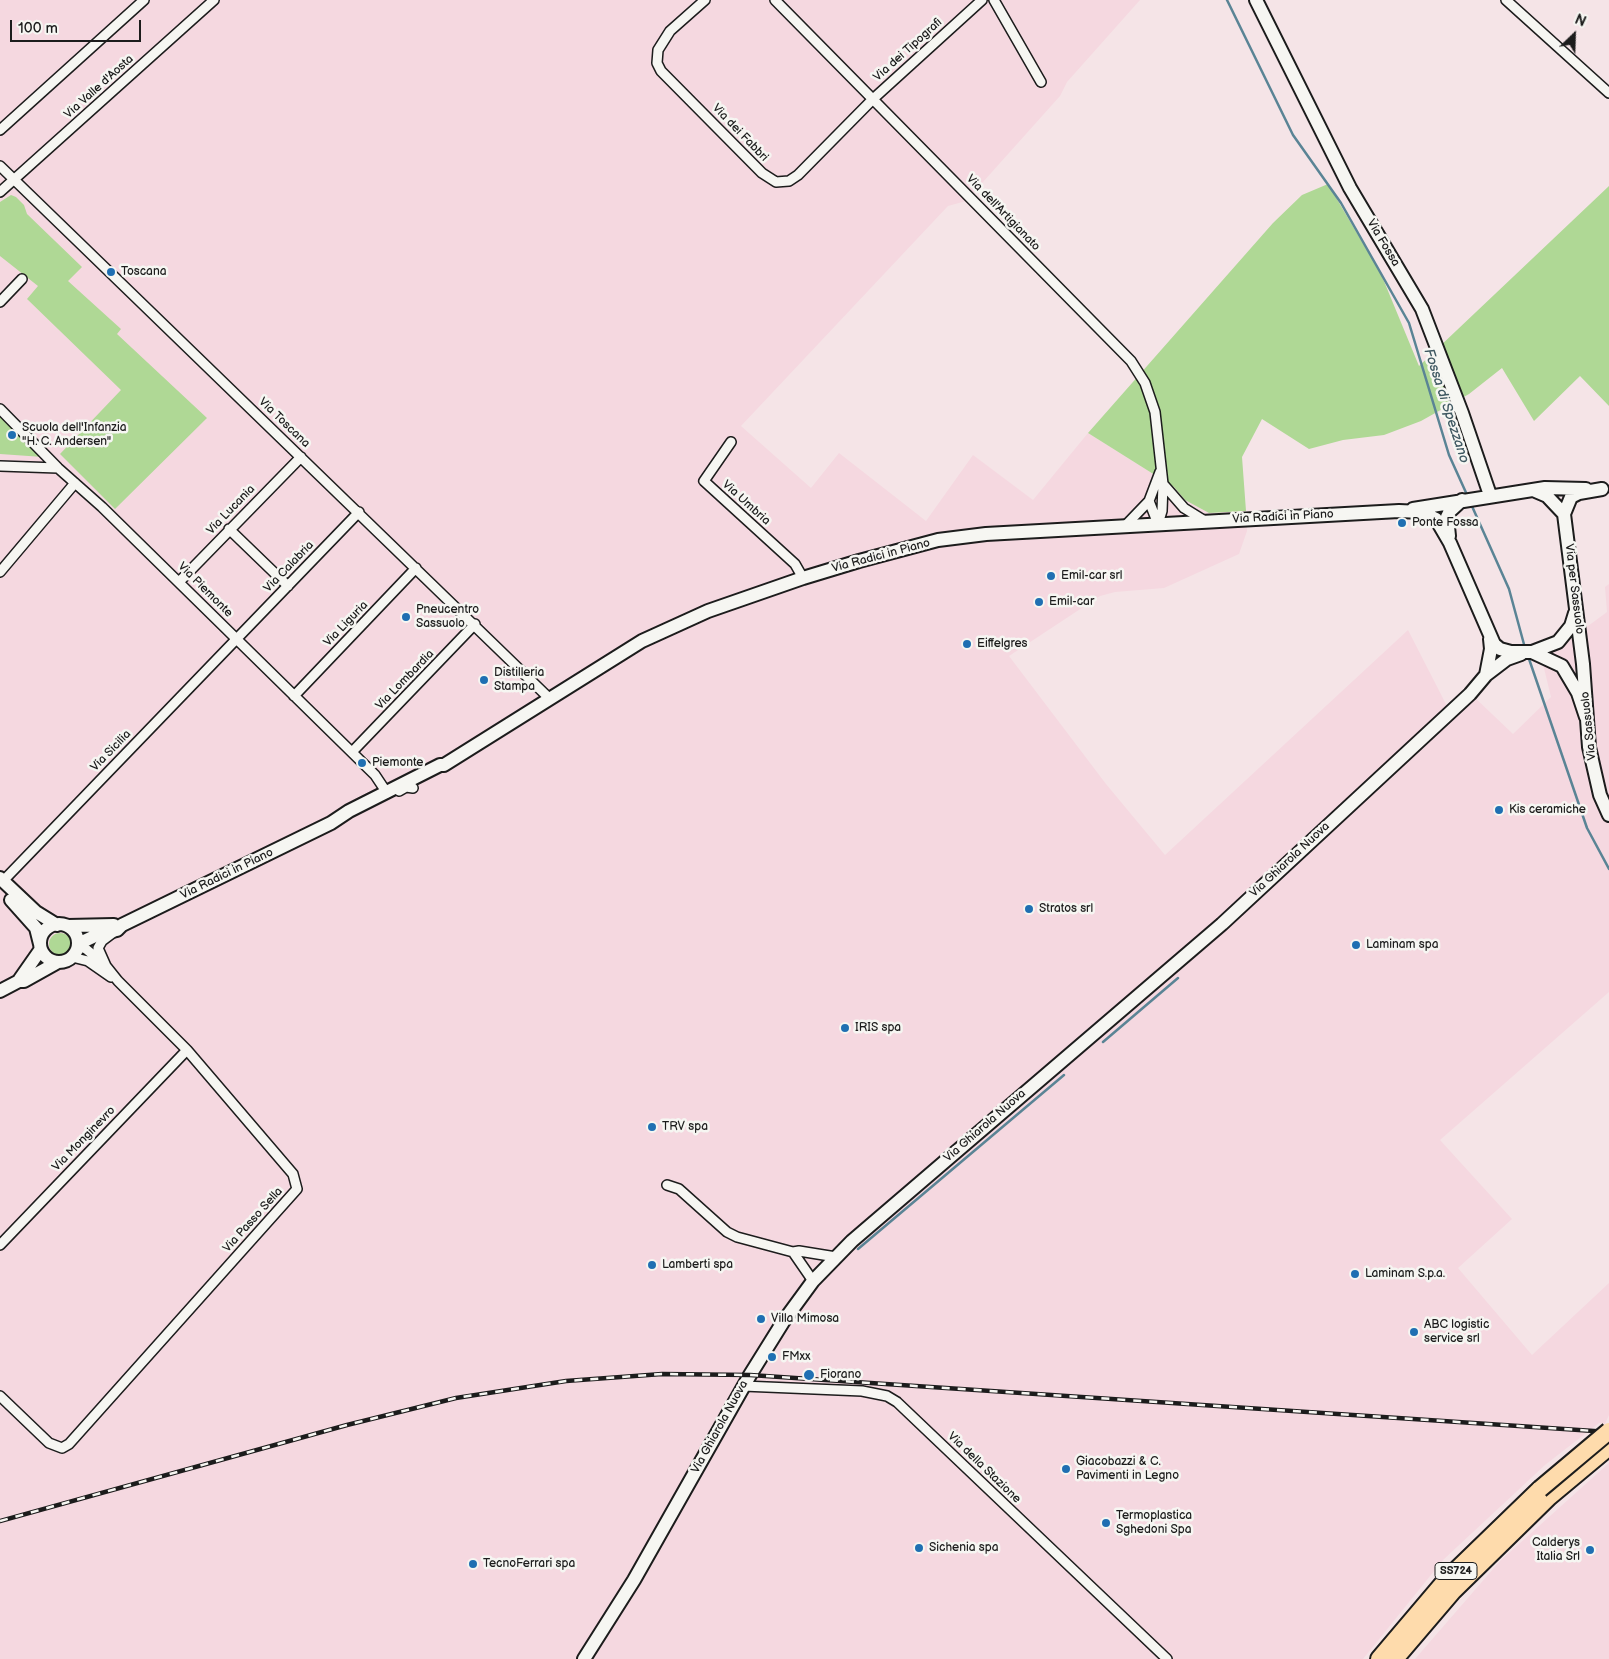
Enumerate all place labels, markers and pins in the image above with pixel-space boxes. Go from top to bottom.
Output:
place label: Toscana [121,265,166,279]
marker: Toscana [105,266,117,278]
place label: Scuola dell'Infanzia "H. C. Andersen" [22,421,127,449]
marker: Scuola dell'Infanzia "H. C. Andersen" [6,429,18,441]
place label: Ponte Fossa [1412,516,1479,530]
marker: Ponte Fossa [1396,517,1408,529]
place label: Emil-car srl [1061,569,1122,583]
marker: Emil-car srl [1045,570,1057,582]
place label: Emil-car [1049,595,1094,609]
marker: Emil-car [1033,596,1045,608]
place label: Pneucentro Sassuolo [416,603,479,631]
marker: Pneucentro Sassuolo [400,611,412,623]
place label: Eiffelgres [977,637,1028,651]
marker: Eiffelgres [961,638,973,650]
place label: Distilleria Stampa [494,666,544,694]
marker: Distilleria Stampa [478,674,490,686]
place label: Piemonte [372,756,423,770]
marker: Piemonte [356,757,368,769]
place label: Kis ceramiche [1509,803,1586,817]
marker: Kis ceramiche [1493,804,1505,816]
place label: Stratos srl [1039,902,1093,916]
marker: Stratos srl [1023,903,1035,915]
place label: Laminam spa [1366,938,1438,952]
marker: Laminam spa [1350,939,1362,951]
place label: IRIS spa [855,1021,901,1035]
marker: IRIS spa [839,1022,851,1034]
place label: TRV spa [662,1120,708,1134]
marker: TRV spa [646,1121,658,1133]
place label: Lamberti spa [662,1258,733,1272]
marker: Lamberti spa [646,1259,658,1271]
place label: Laminam S.p.a. [1365,1267,1445,1281]
marker: Laminam S.p.a. [1349,1268,1361,1280]
place label: Villa Mimosa [771,1312,839,1326]
marker: Villa Mimosa [755,1313,767,1325]
place label: ABC logistic service srl [1424,1318,1489,1346]
marker: ABC logistic service srl [1408,1326,1420,1338]
place label: FMxx [782,1350,811,1364]
marker: FMxx [766,1351,778,1363]
marker: Fiorano [802,1368,816,1382]
place label: Fiorano [820,1368,861,1382]
place label: Giacobazzi & C. Pavimenti in Legno [1076,1455,1179,1483]
marker: Giacobazzi & C. Pavimenti in Legno [1060,1463,1072,1475]
place label: Termoplastica Sghedoni Spa [1116,1509,1192,1537]
marker: Termoplastica Sghedoni Spa [1100,1517,1112,1529]
place label: Calderys Italia Srl [1532,1536,1580,1564]
place label: Sichenia spa [929,1541,999,1555]
marker: Sichenia spa [913,1542,925,1554]
marker: Calderys Italia Srl [1584,1544,1596,1556]
place label: TecnoFerrari spa [483,1557,575,1571]
marker: TecnoFerrari spa [467,1558,479,1570]

